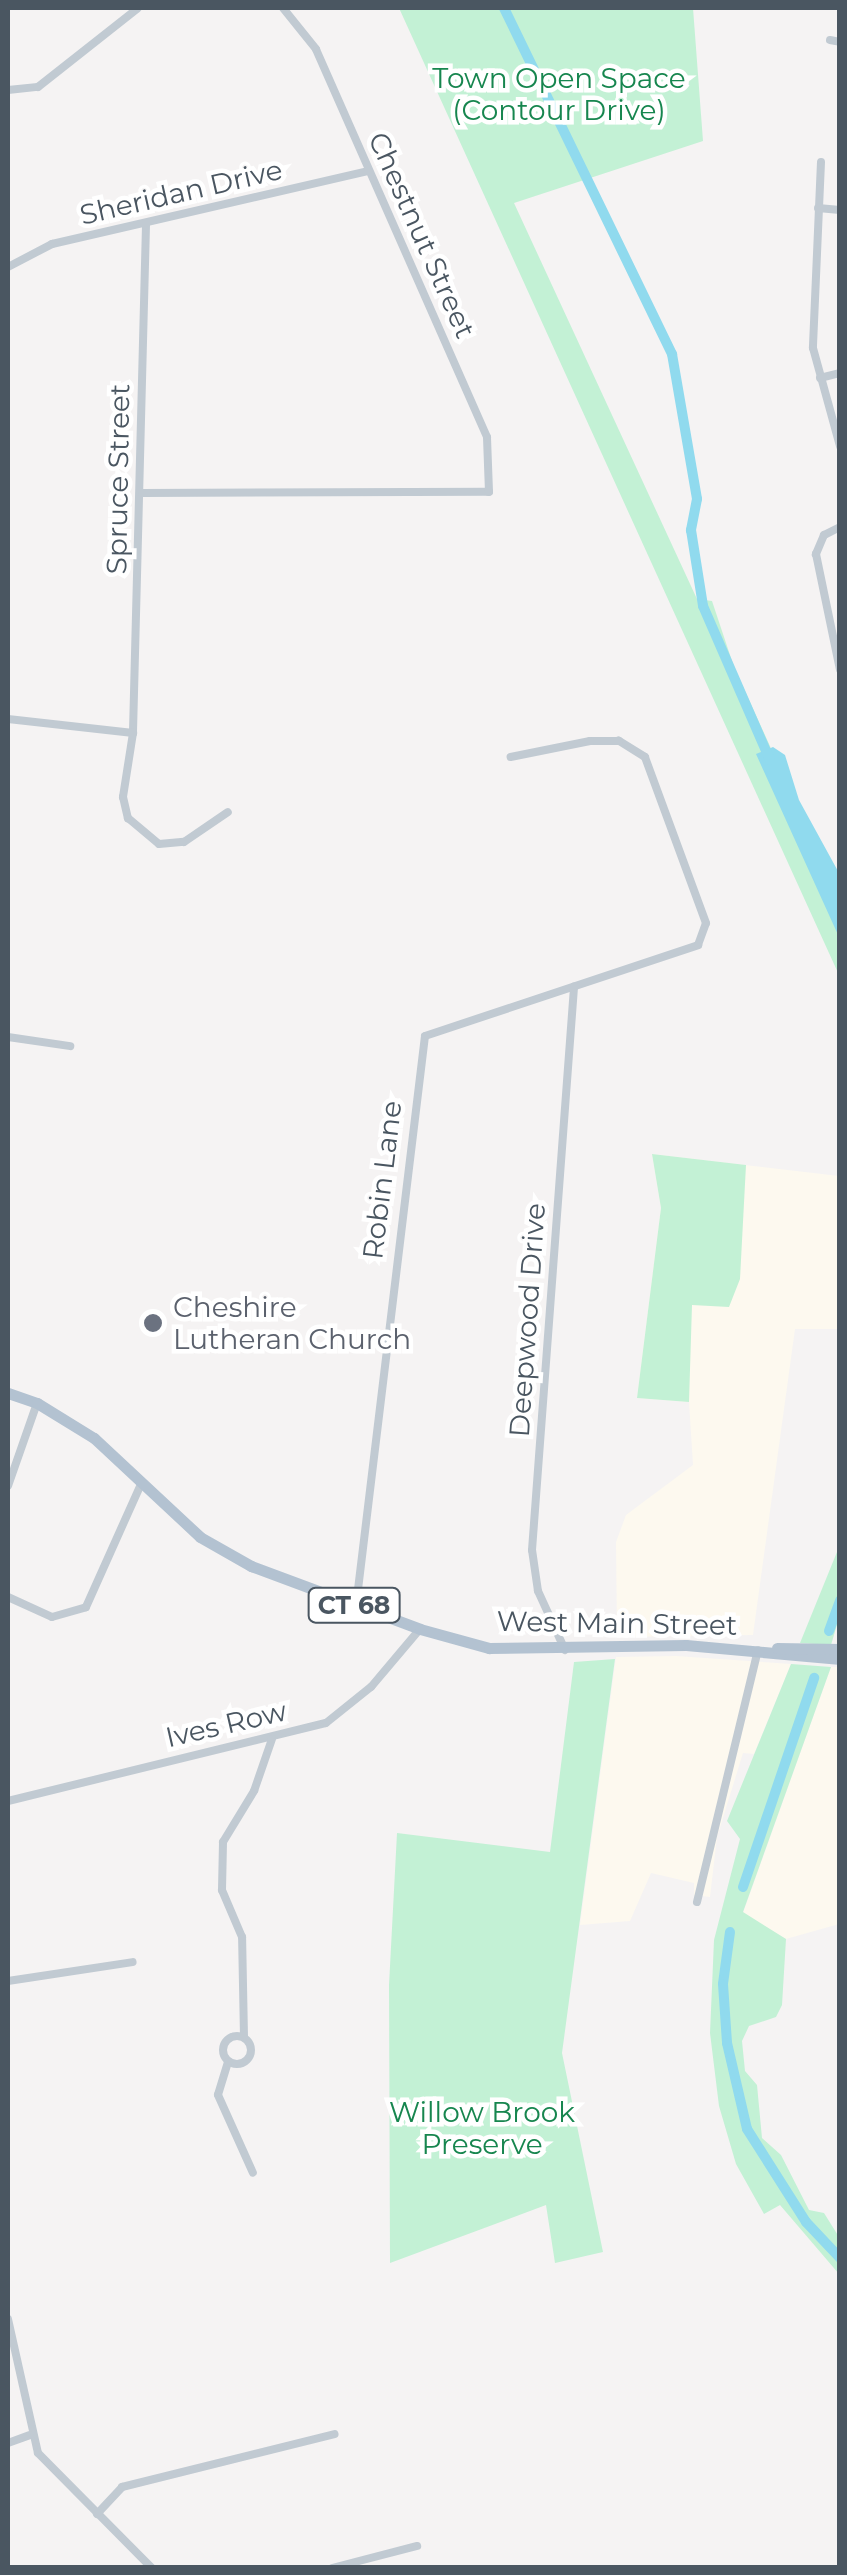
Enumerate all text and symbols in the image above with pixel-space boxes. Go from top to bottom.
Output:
park label: Town Open Space (Contour Drive) [432,61,686,127]
street label: Chestnut Street [362,127,482,343]
street label: Sheridan Drive [77,152,285,232]
street label: Spruce Street [100,383,136,575]
street label: Robin Lane [356,1099,408,1261]
street label: Deepwood Drive [502,1202,552,1438]
place label: Cheshire Lutheran Church [173,1290,411,1356]
marker: Cheshire Lutheran Church [142,1312,164,1334]
road number: CT 68 [306,1585,402,1625]
street label: West Main Street [496,1604,738,1642]
street label: Ives Row [162,1694,290,1754]
park label: Willow Brook Preserve [389,2095,575,2161]

